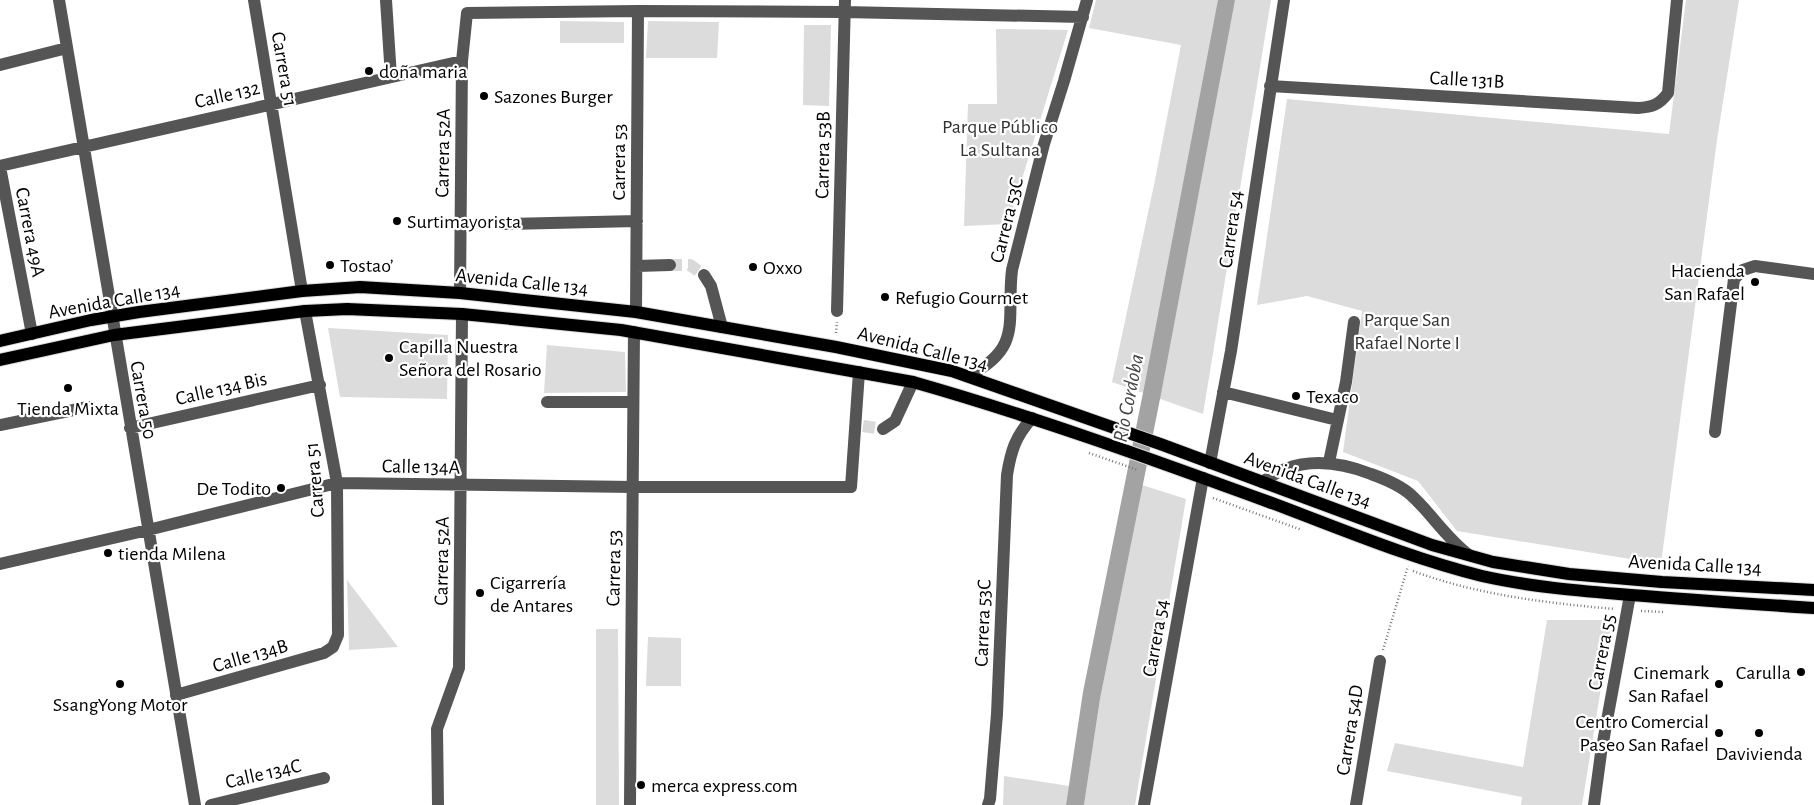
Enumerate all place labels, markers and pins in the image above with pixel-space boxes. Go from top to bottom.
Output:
place label: doña maria [379,62,467,82]
marker: doña maria [363,65,375,77]
place label: Sazones Burger [494,87,613,107]
marker: Sazones Burger [478,90,490,102]
place label: Surtimayorista [407,212,521,232]
marker: Surtimayorista [391,215,403,227]
place label: Tostao’ [340,256,393,276]
place label: Oxxo [763,258,803,278]
marker: Tostao’ [324,259,336,271]
marker: Oxxo [747,261,759,273]
place label: Hacienda San Rafael [1664,261,1745,304]
marker: Hacienda San Rafael [1749,276,1761,288]
place label: Refugio Gourmet [895,288,1029,308]
marker: Refugio Gourmet [879,291,891,303]
place label: Capilla Nuestra Señora del Rosario [399,337,542,380]
marker: Capilla Nuestra Señora del Rosario [383,352,395,364]
marker: Tienda Mixta [62,382,74,394]
place label: Texaco [1306,387,1359,407]
marker: Texaco [1290,390,1302,402]
place label: Tienda Mixta [17,399,119,419]
place label: De Todito [196,479,271,499]
marker: De Todito [275,482,287,494]
place label: tienda Milena [118,544,226,564]
marker: tienda Milena [102,547,114,559]
place label: Cigarrería de Antares [490,573,573,616]
marker: Cigarrería de Antares [474,587,486,599]
place label: Cinemark San Rafael [1628,663,1709,706]
place label: Carulla [1736,663,1791,683]
marker: Carulla [1795,666,1807,678]
marker: SsangYong Motor [114,678,126,690]
marker: Cinemark San Rafael [1713,678,1725,690]
place label: SsangYong Motor [53,695,188,715]
place label: Centro Comercial Paseo San Rafael [1576,712,1709,755]
marker: Centro Comercial Paseo San Rafael [1713,727,1725,739]
marker: Davivienda [1753,727,1765,739]
place label: Davivienda [1715,744,1803,764]
place label: merca express.com [651,776,798,796]
marker: merca express.com [635,779,647,791]

